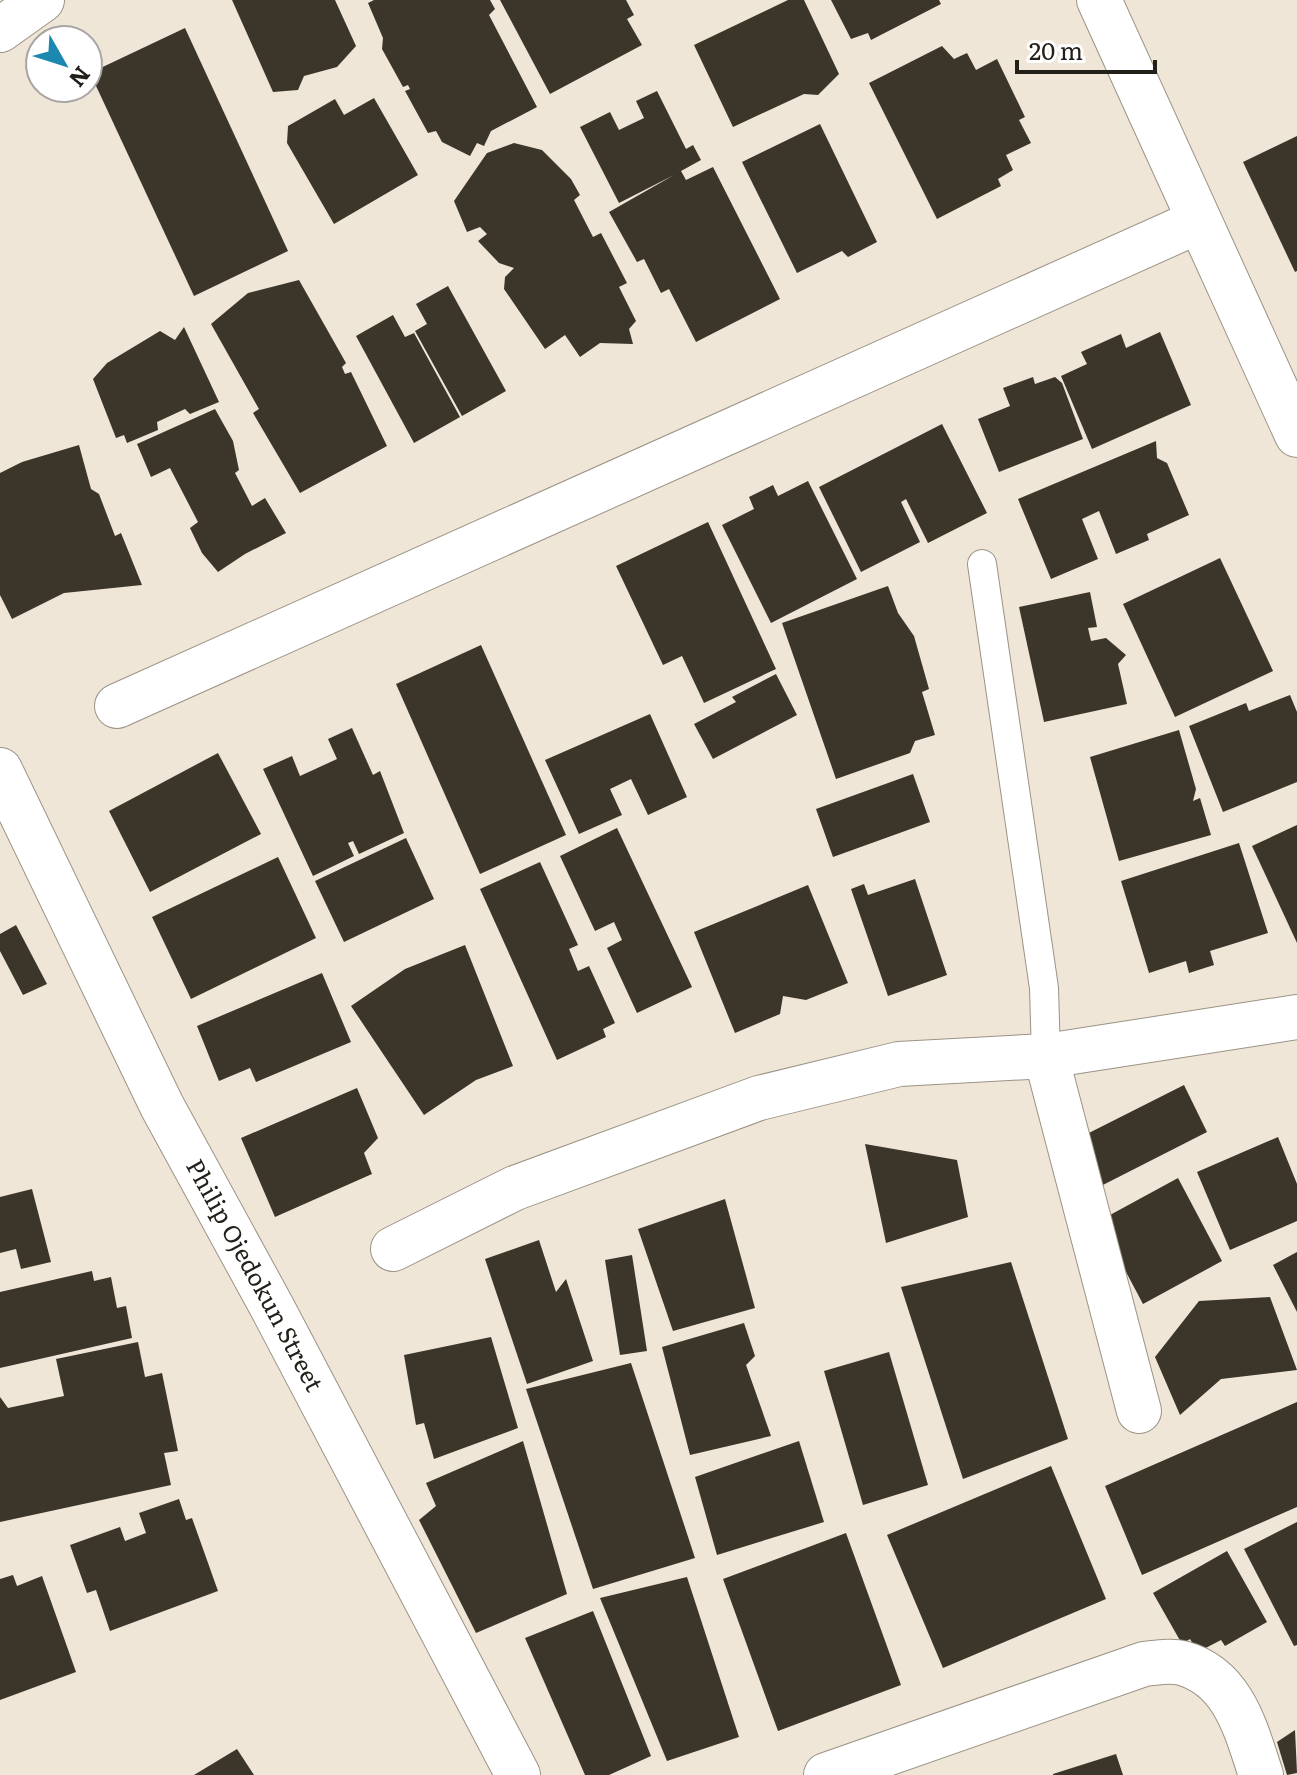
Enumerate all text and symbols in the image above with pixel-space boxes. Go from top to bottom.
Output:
north arrow [24,24,104,104]
scale bar [1017,24,1155,74]
text: 20 m [1029,32,1083,67]
text: N [62,60,99,95]
street label: Philip Ojedokun Street [179,1152,333,1397]

